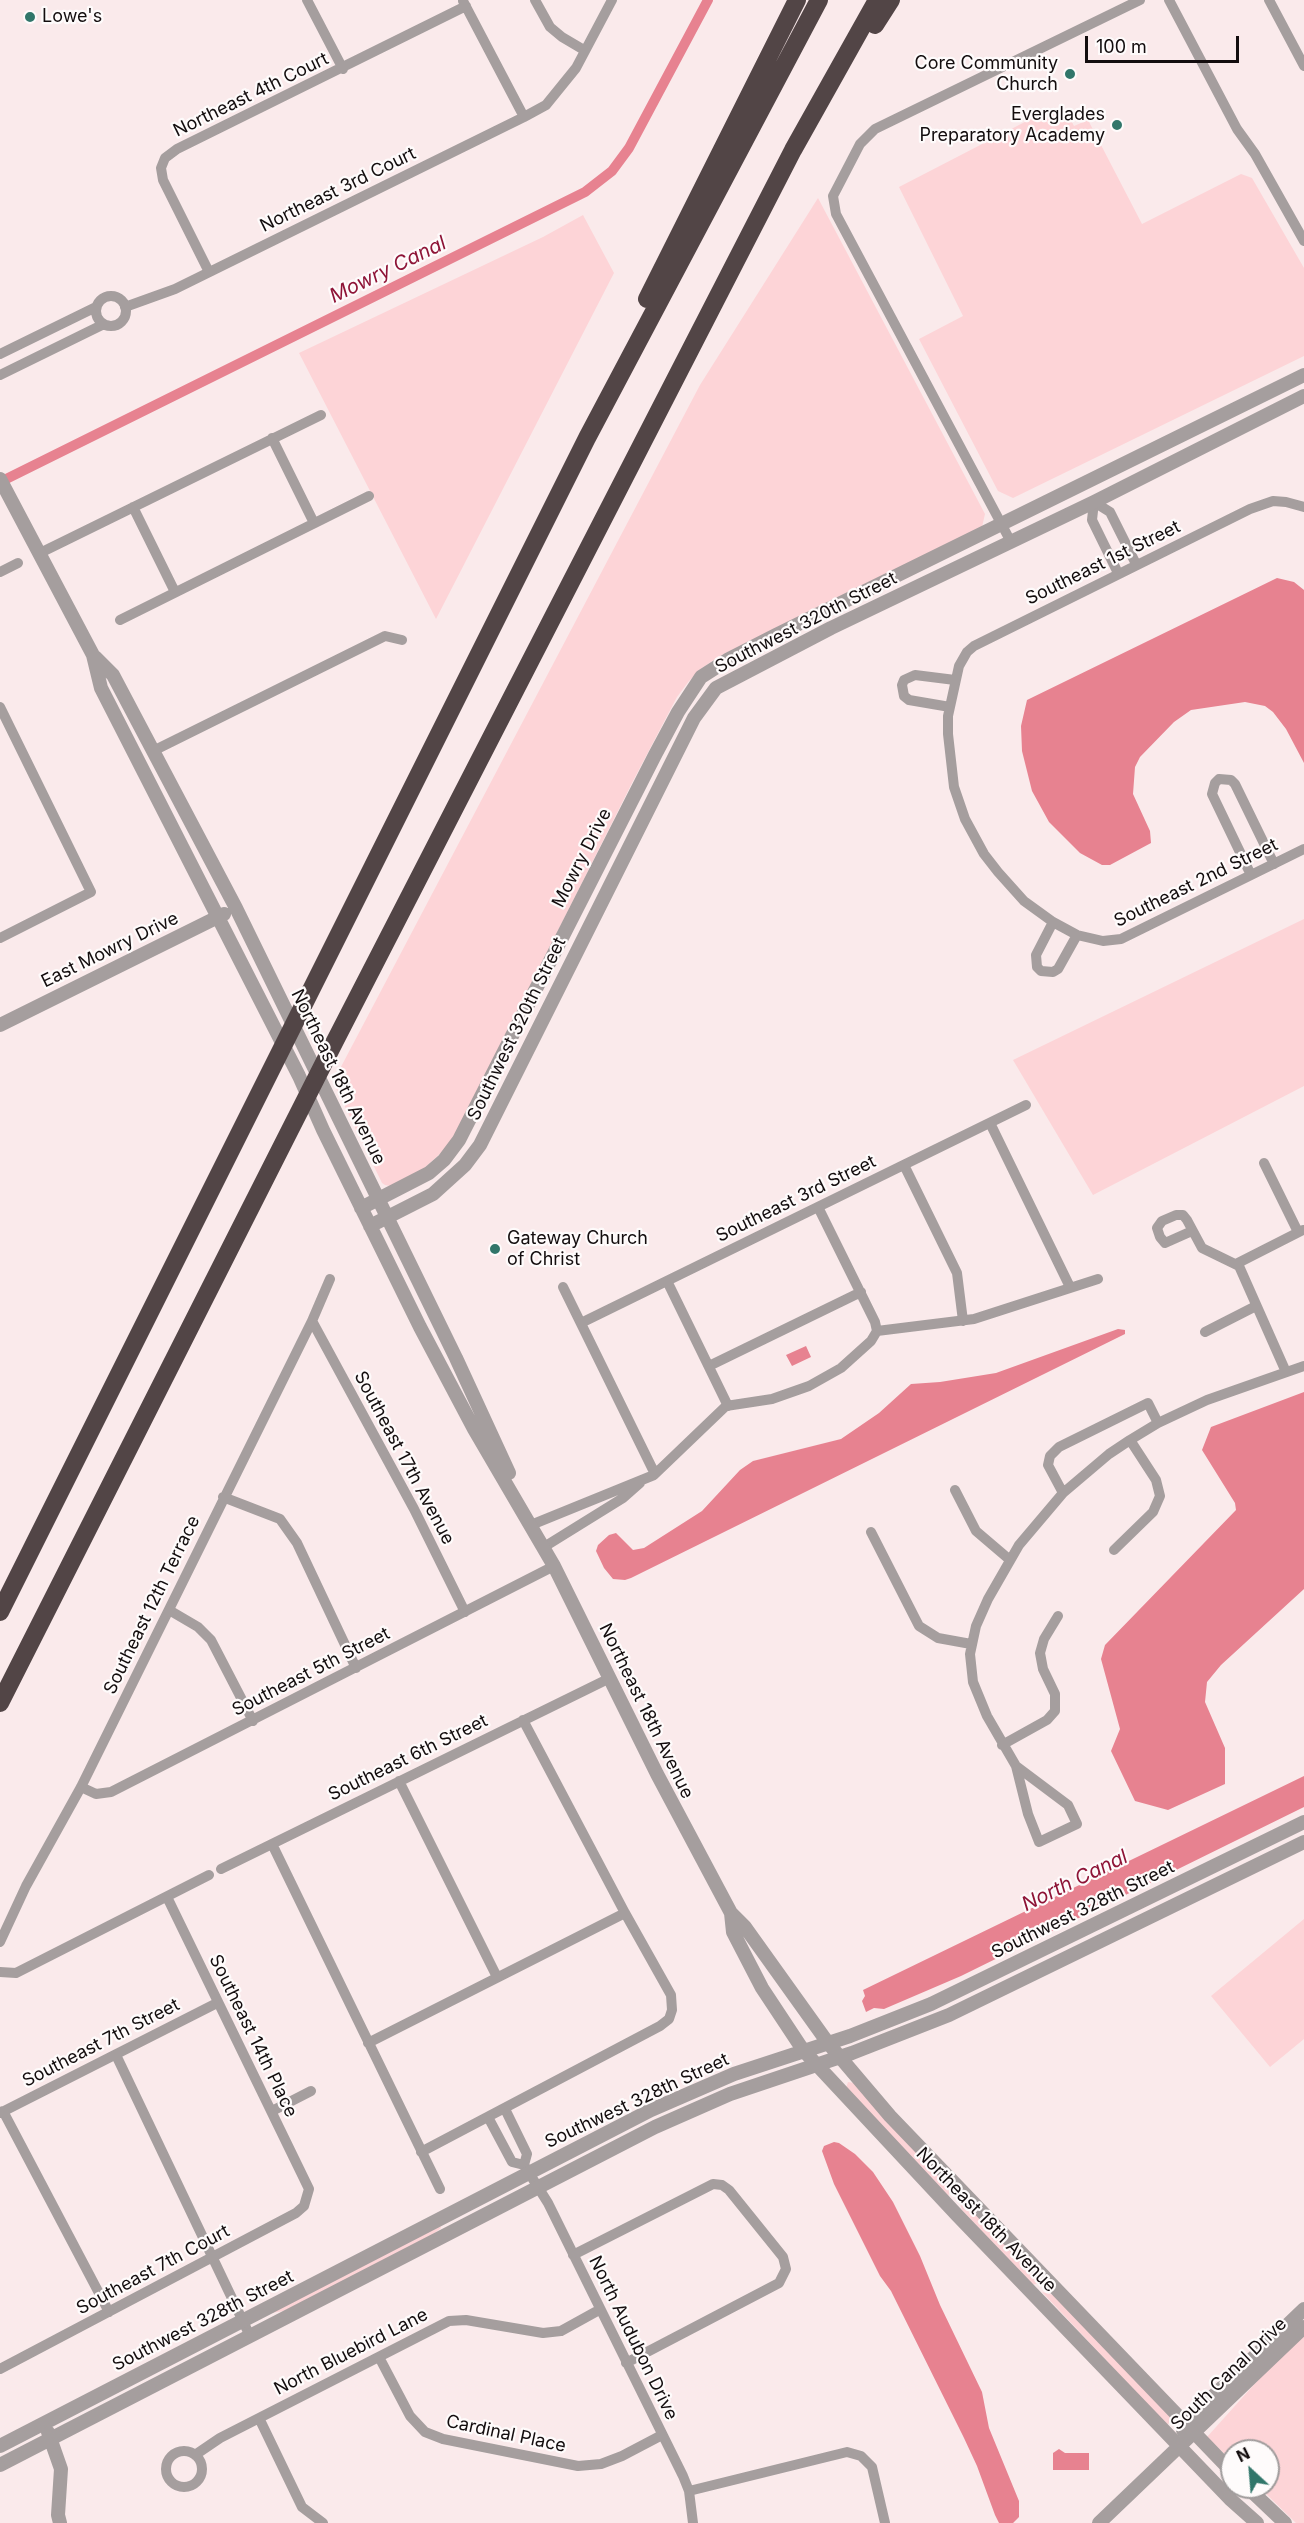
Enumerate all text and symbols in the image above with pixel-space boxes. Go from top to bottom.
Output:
place label: Lowe's [42,6,102,28]
marker: Lowe's [23,10,37,24]
scale bar [1088,24,1242,62]
text: 100 m [1096,36,1147,57]
street label: Northeast 4th Court [170,48,332,142]
place label: Core Community Church [915,53,1058,96]
marker: Core Community Church [1063,67,1077,81]
place label: Everglades Preparatory Academy [919,104,1105,146]
marker: Everglades Preparatory Academy [1110,118,1124,132]
street label: Northeast 3rd Court [257,143,419,237]
water label: Mowry Canal [326,231,450,309]
street label: Southeast 1st Street [1022,516,1184,610]
street label: Southwest 320th Street [712,568,900,678]
street label: Mowry Drive [548,805,616,911]
street label: Southeast 2nd Street [1111,834,1281,932]
street label: East Mowry Drive [38,907,182,993]
street label: Southwest 320th Street [463,934,571,1124]
street label: Northeast 18th Avenue [286,986,390,1168]
street label: Southeast 3rd Street [713,1151,879,1247]
place label: Gateway Church of Christ [507,1228,648,1270]
marker: Gateway Church of Christ [488,1242,502,1256]
street label: Southeast 17th Avenue [349,1368,459,1548]
street label: Southeast 12th Terrace [99,1512,205,1698]
street label: Northeast 18th Avenue [594,1620,698,1802]
street label: Southeast 5th Street [229,1623,393,1721]
street label: Southeast 6th Street [325,1710,491,1806]
water label: North Canal [1018,1845,1132,1917]
street label: Southwest 328th Street [988,1856,1178,1964]
street label: Southeast 14th Place [204,1951,302,2121]
street label: Southeast 7th Street [19,1994,183,2092]
street label: Southwest 328th Street [542,2049,732,2153]
street label: Northeast 18th Avenue [911,2143,1061,2297]
street label: Southeast 7th Court [73,2221,233,2319]
street label: North Audubon Drive [584,2252,682,2424]
street label: Southwest 328th Street [109,2266,297,2376]
street label: North Bluebird Lane [271,2304,431,2400]
street label: South Canal Drive [1167,2313,1291,2435]
street label: Cardinal Place [444,2411,568,2457]
north arrow [1220,2439,1280,2499]
text: N [1233,2443,1253,2466]

